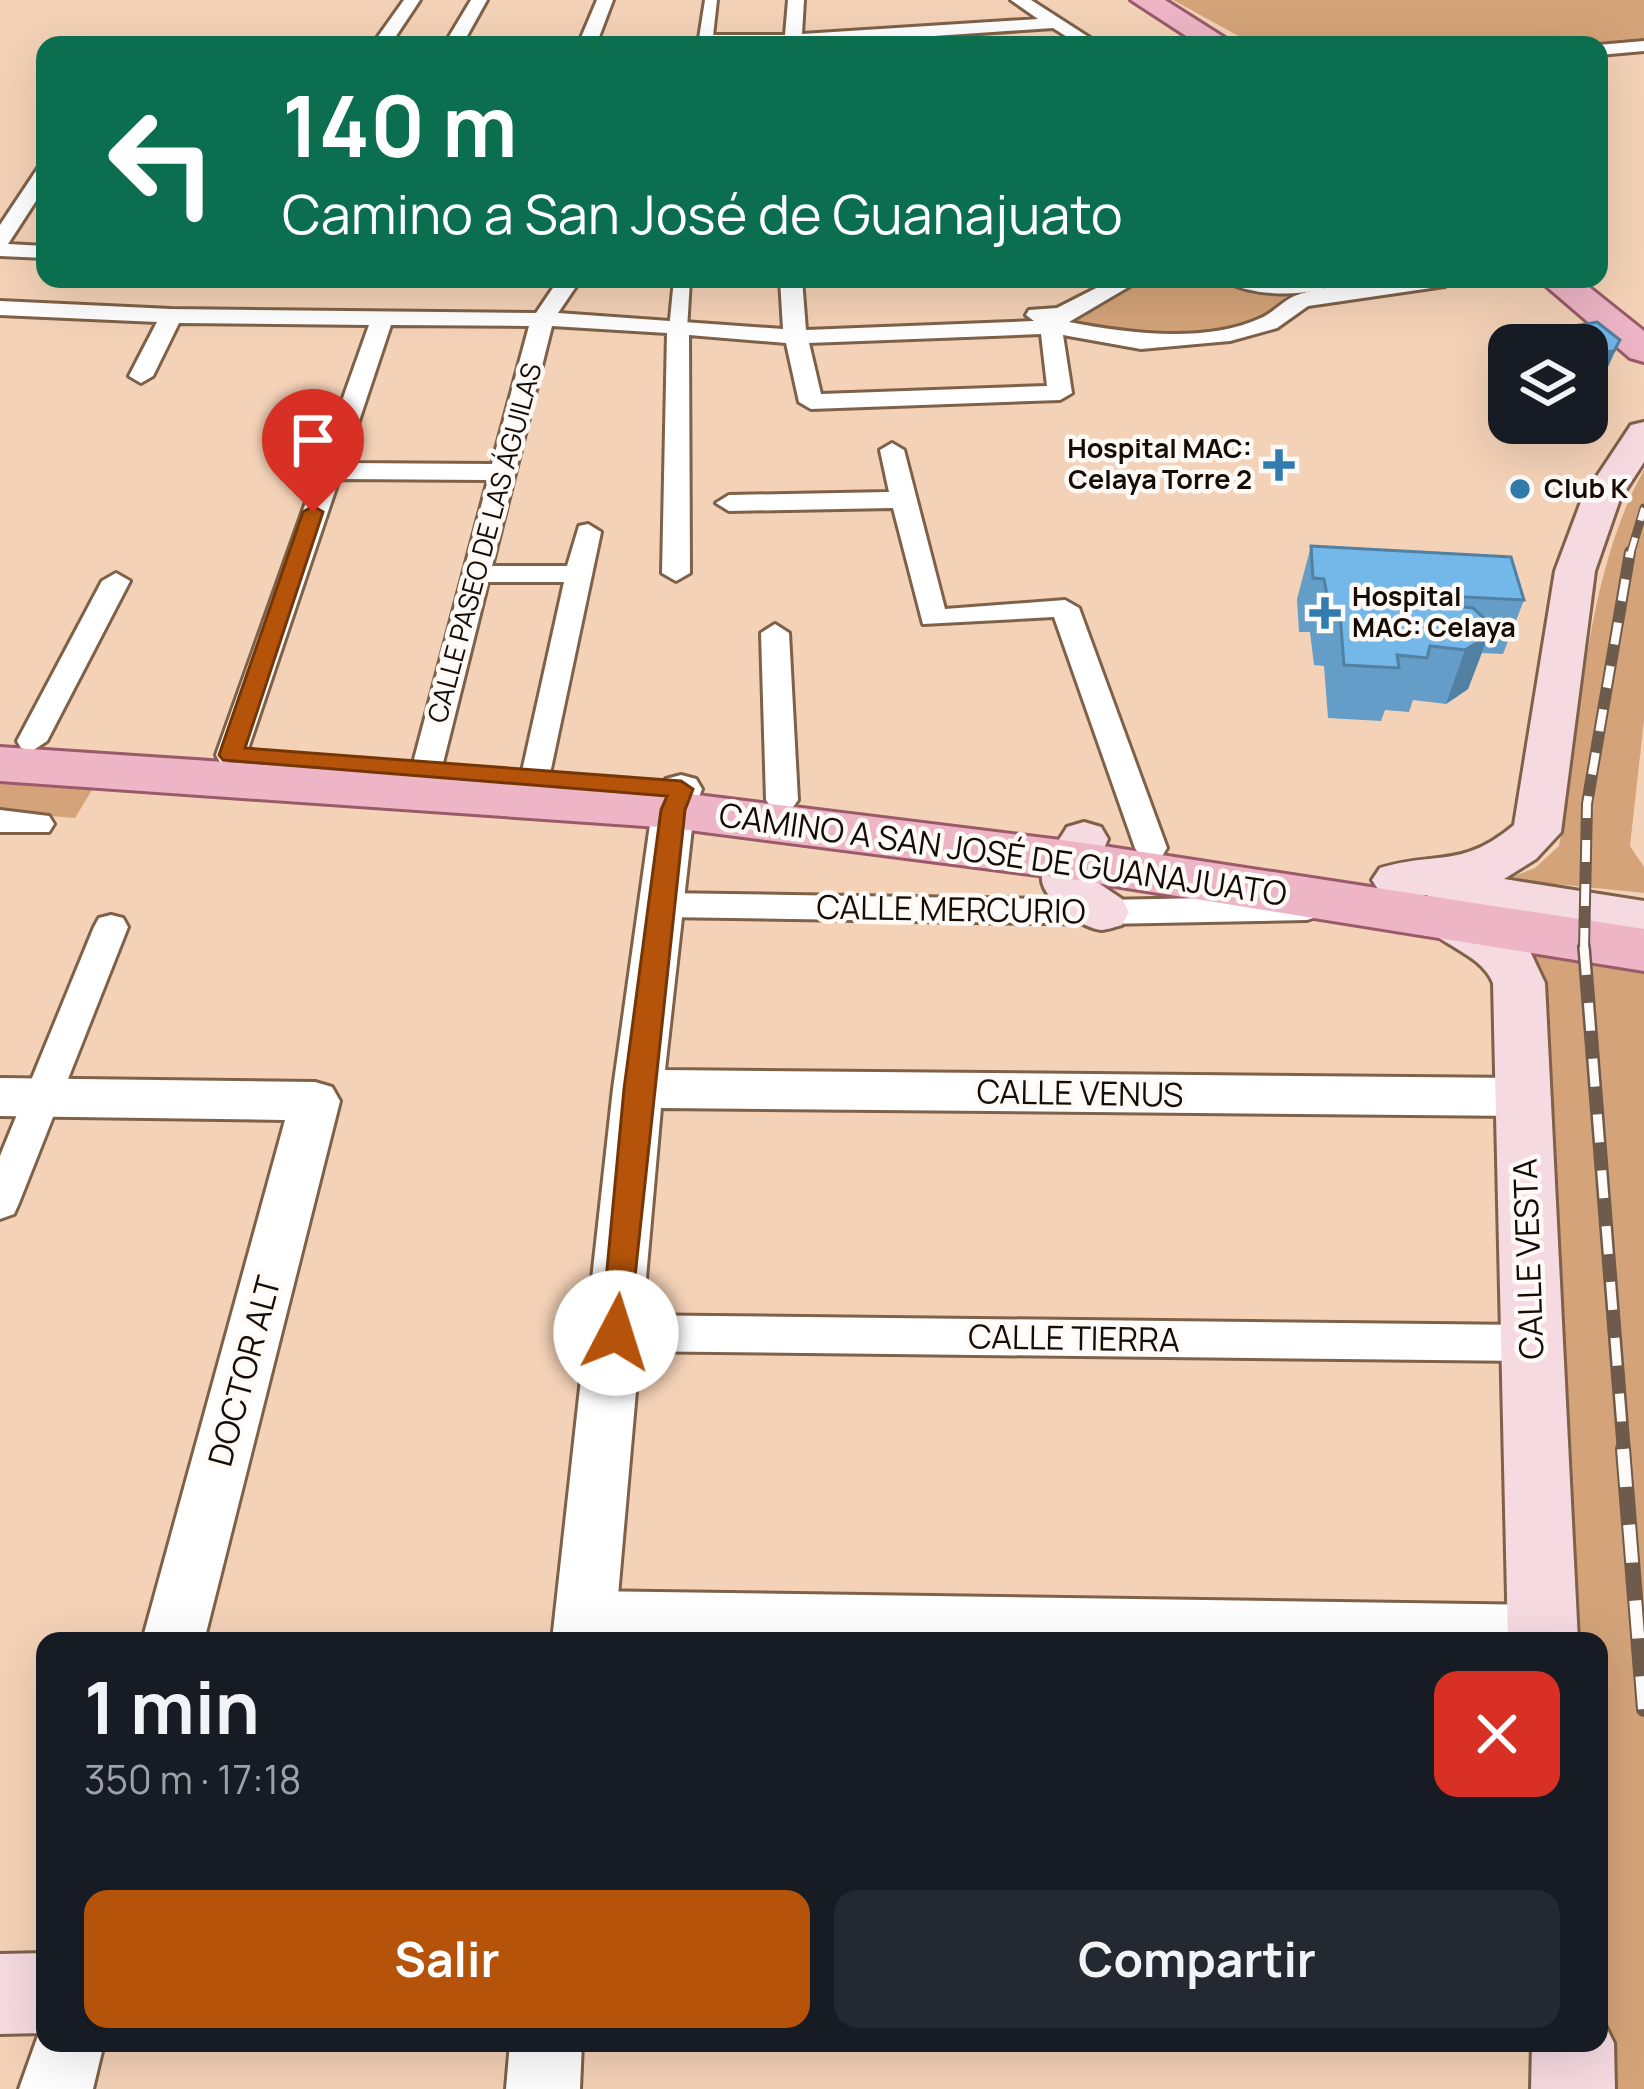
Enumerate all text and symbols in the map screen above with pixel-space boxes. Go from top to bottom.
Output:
text: 140 m [282,67,518,182]
icon: left [84,84,240,240]
text: Camino a San José de Guanajuato [282,176,1123,250]
map controls [1488,324,1608,444]
button: layers [1488,324,1608,444]
street label: CALLE PASEO DE LAS ÁGUILAS [418,359,549,727]
pin [262,389,364,512]
icon: arrive [280,407,346,473]
place label: Hospital MAC: Celaya Torre 2 [1067,429,1252,497]
marker: Hospital MAC: Celaya Torre 2 [1263,449,1295,481]
place label: Club K [1544,469,1628,506]
marker: Club K [1507,476,1533,502]
place label: Hospital MAC: Celaya [1352,577,1516,645]
marker: Hospital MAC: Celaya [1309,597,1341,629]
street label: CAMINO A SAN JOSÉ DE GUANAJUATO [716,791,1290,916]
street label: CALLE MERCURIO [816,884,1086,933]
street label: CALLE VENUS [976,1068,1184,1117]
street label: CALLE VESTA [1502,1158,1553,1360]
position arrow [553,1270,679,1396]
street label: DOCTOR ALT [197,1271,291,1471]
street label: CALLE TIERRA [968,1313,1180,1362]
text: 1 min [84,1657,260,1756]
button: close [1434,1671,1560,1797]
text: 350 m · 17:18 [84,1752,301,1806]
button: Salir [84,1890,810,2028]
button: Compartir [834,1890,1560,2028]

